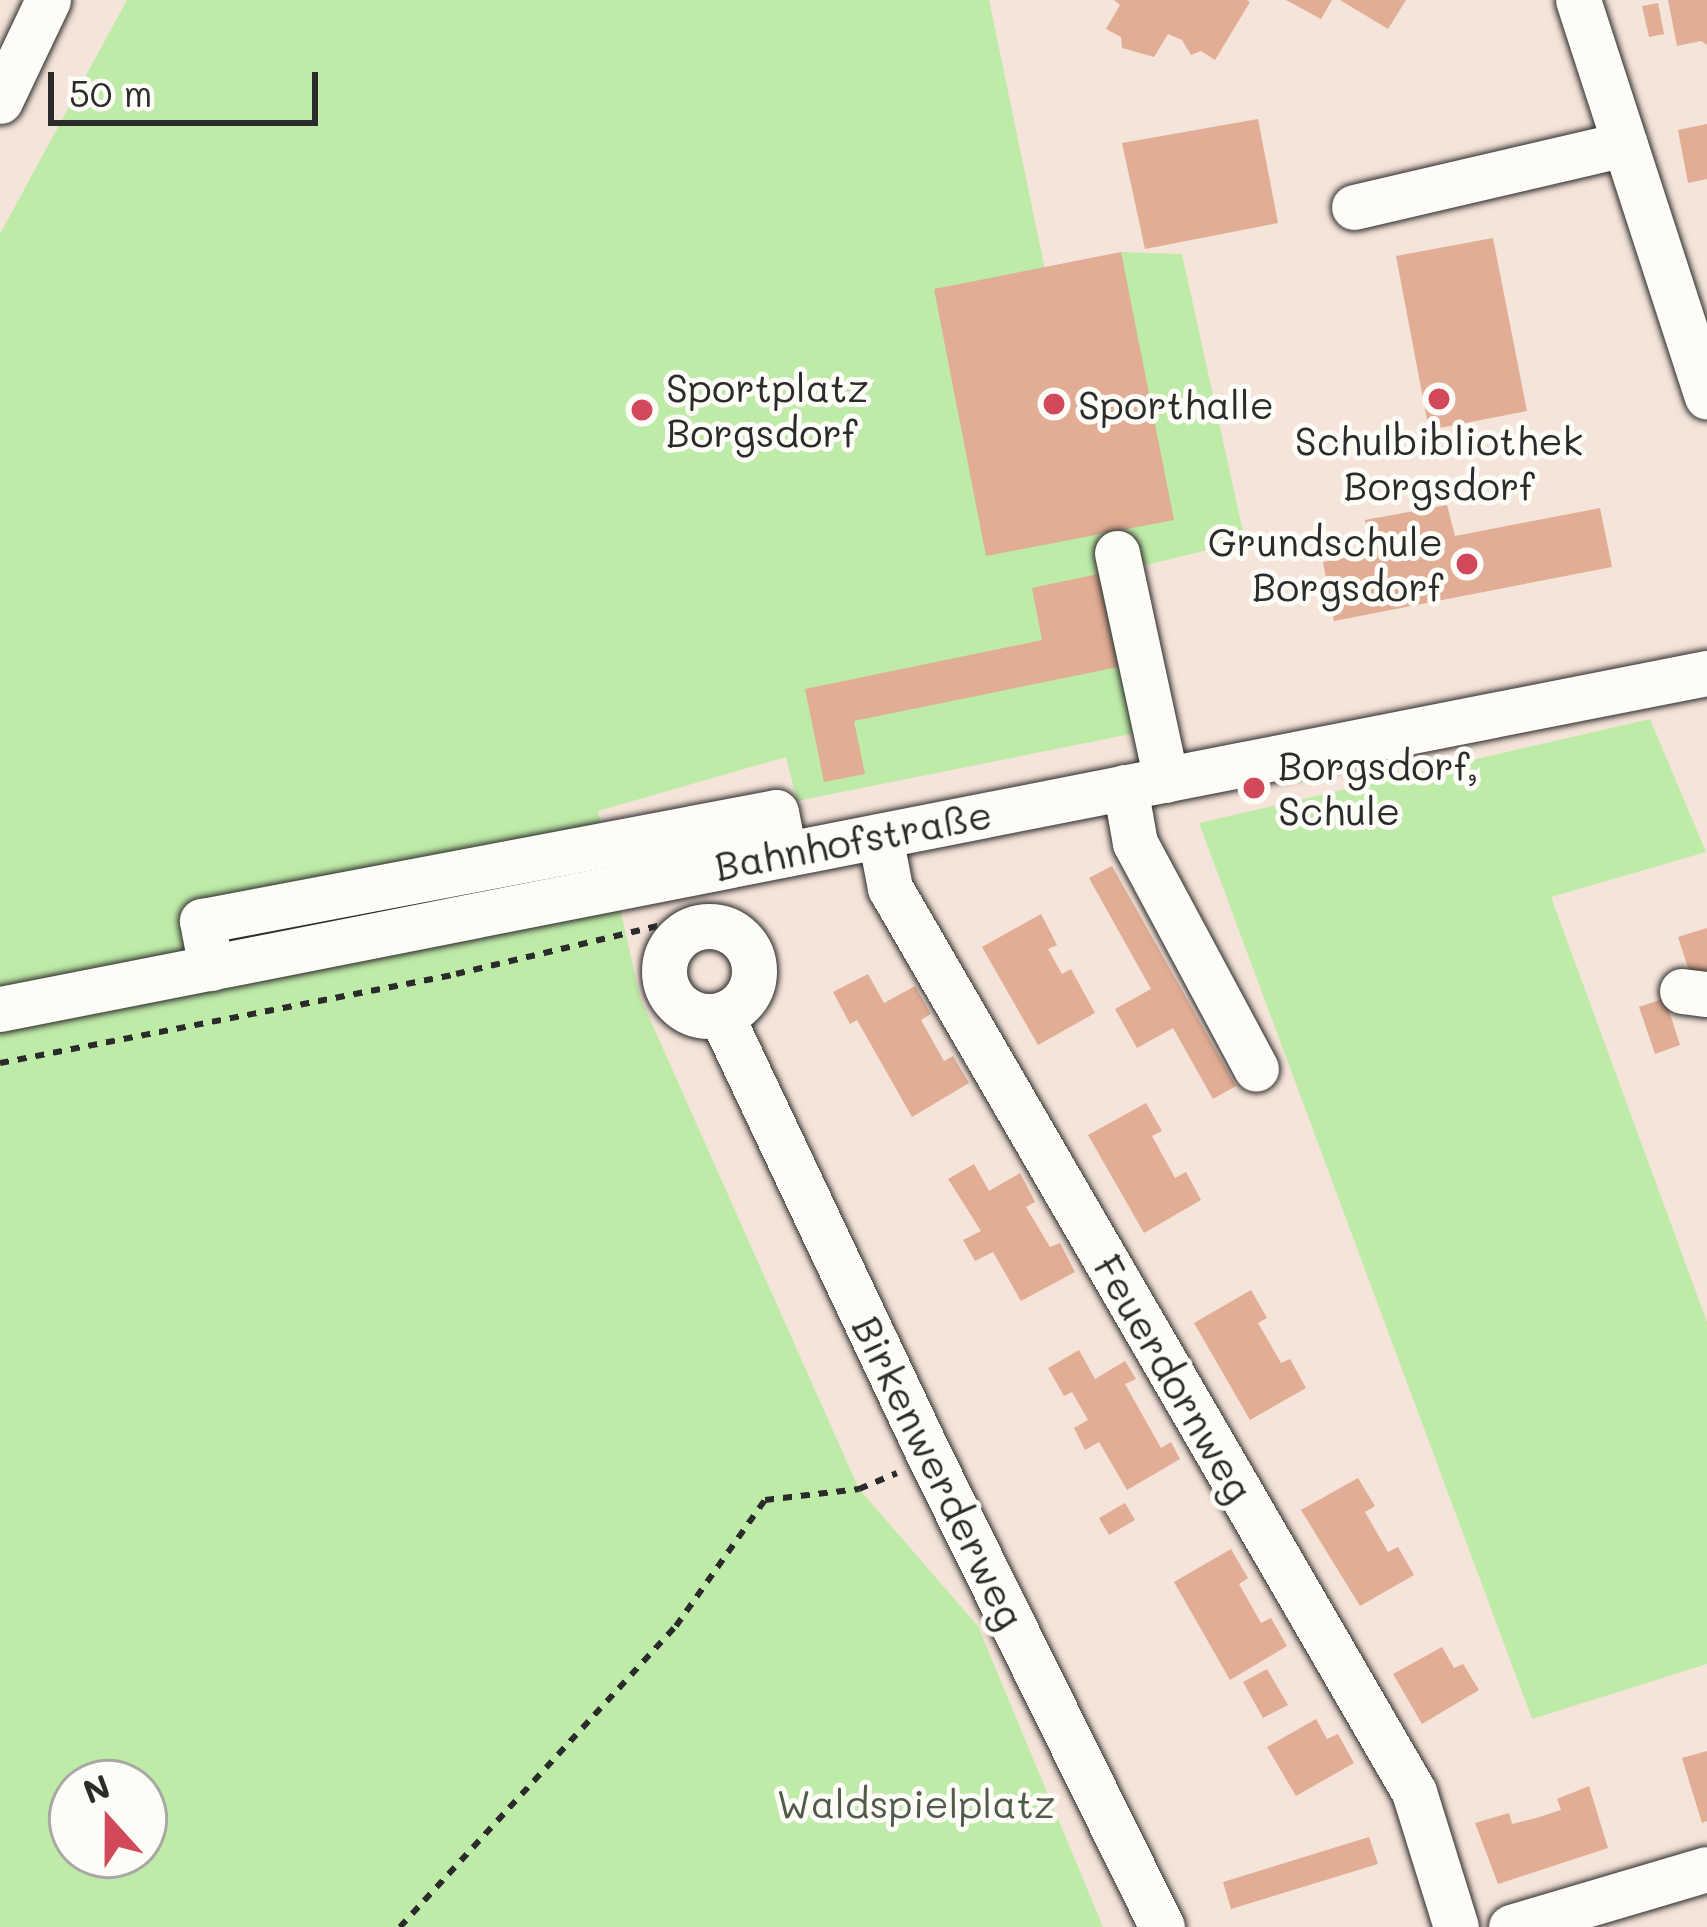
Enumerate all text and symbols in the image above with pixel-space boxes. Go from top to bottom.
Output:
scale bar [54,48,324,122]
text: 50 m [69,69,152,116]
place label: Sportplatz Borgsdorf [666,365,869,456]
place label: Sporthalle [1078,381,1274,427]
marker: Schulbibliothek Borgsdorf [1426,386,1452,412]
marker: Sporthalle [1041,391,1067,417]
marker: Sportplatz Borgsdorf [629,397,655,423]
place label: Schulbibliothek Borgsdorf [1295,418,1583,509]
place label: Grundschule Borgsdorf [1208,519,1443,610]
marker: Grundschule Borgsdorf [1454,551,1480,577]
place label: Borgsdorf, Schule [1278,743,1478,834]
marker: Borgsdorf, Schule [1241,775,1267,801]
street label: Bahnhofstraße [710,790,996,890]
street label: Feuerdornweg [1084,1246,1264,1510]
street label: Birkenwerderweg [843,1308,1035,1636]
north arrow [48,1759,168,1879]
text: N [77,1763,115,1812]
park label: Waldspielplatz [777,1780,1055,1826]

